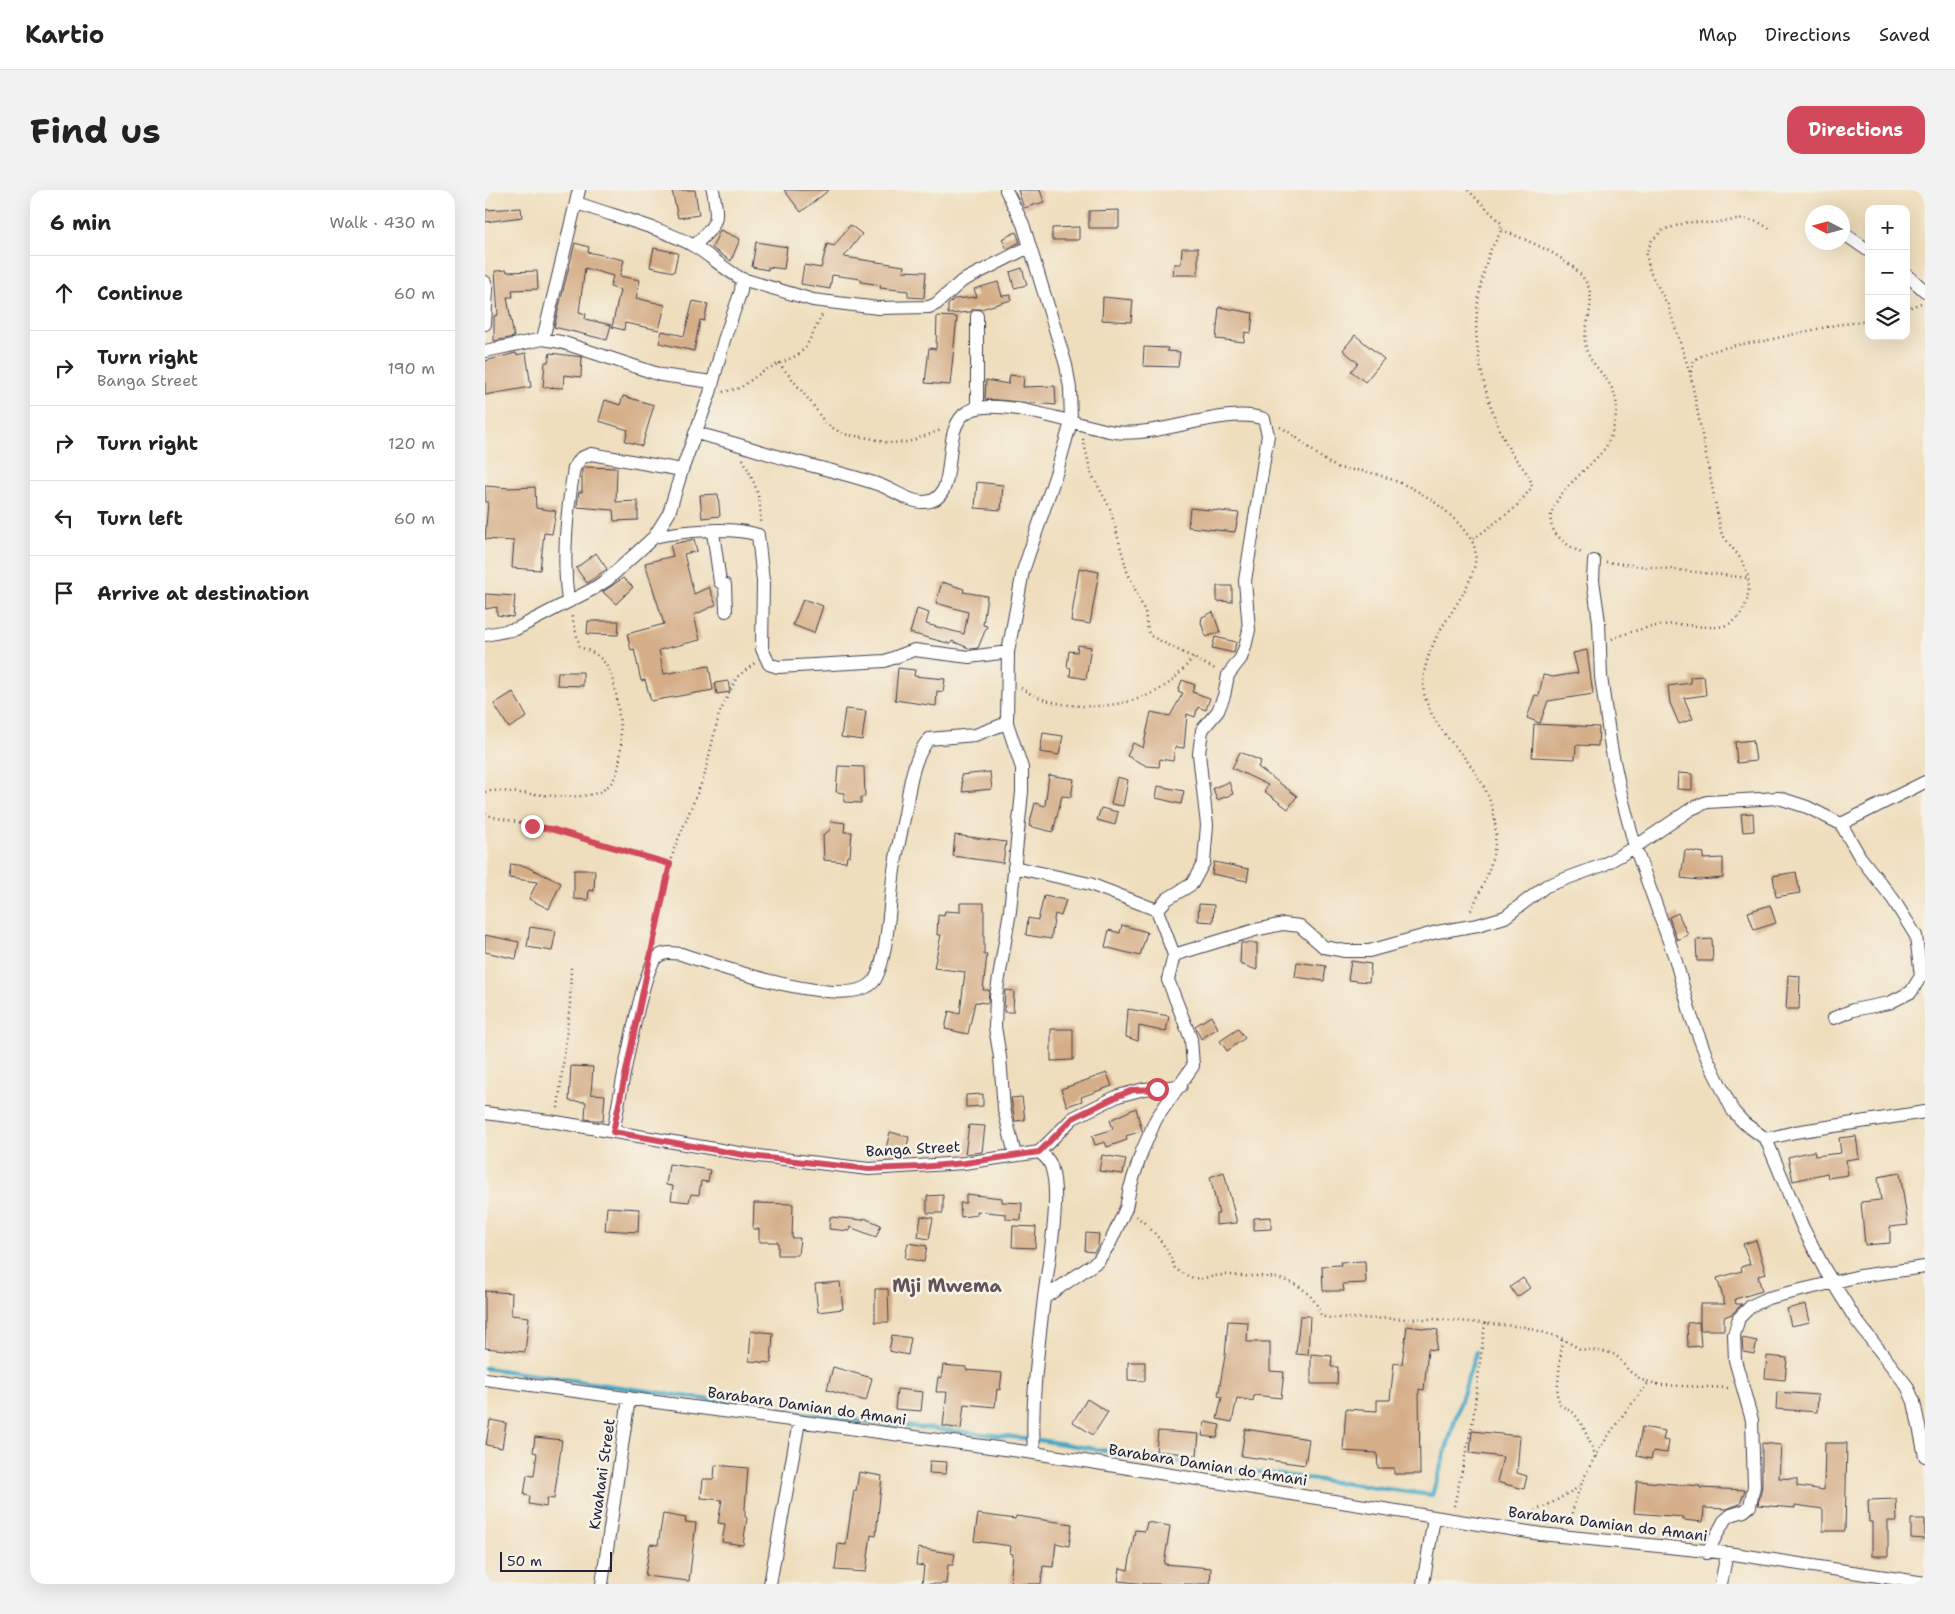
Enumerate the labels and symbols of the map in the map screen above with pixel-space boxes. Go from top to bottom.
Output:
north arrow [1805,205,1850,250]
route end [521,815,544,838]
route start [1146,1078,1169,1101]
street label: Banga Street [865,1137,961,1161]
district label: Mji Mwema [892,1274,1002,1298]
street label: Barabara Damian do Amani [706,1382,908,1430]
street label: Kwahani Street [584,1417,620,1531]
street label: Barabara Damian do Amani [1107,1439,1309,1491]
street label: Barabara Damian do Amani [1507,1502,1709,1546]
scale bar [500,1549,613,1572]

